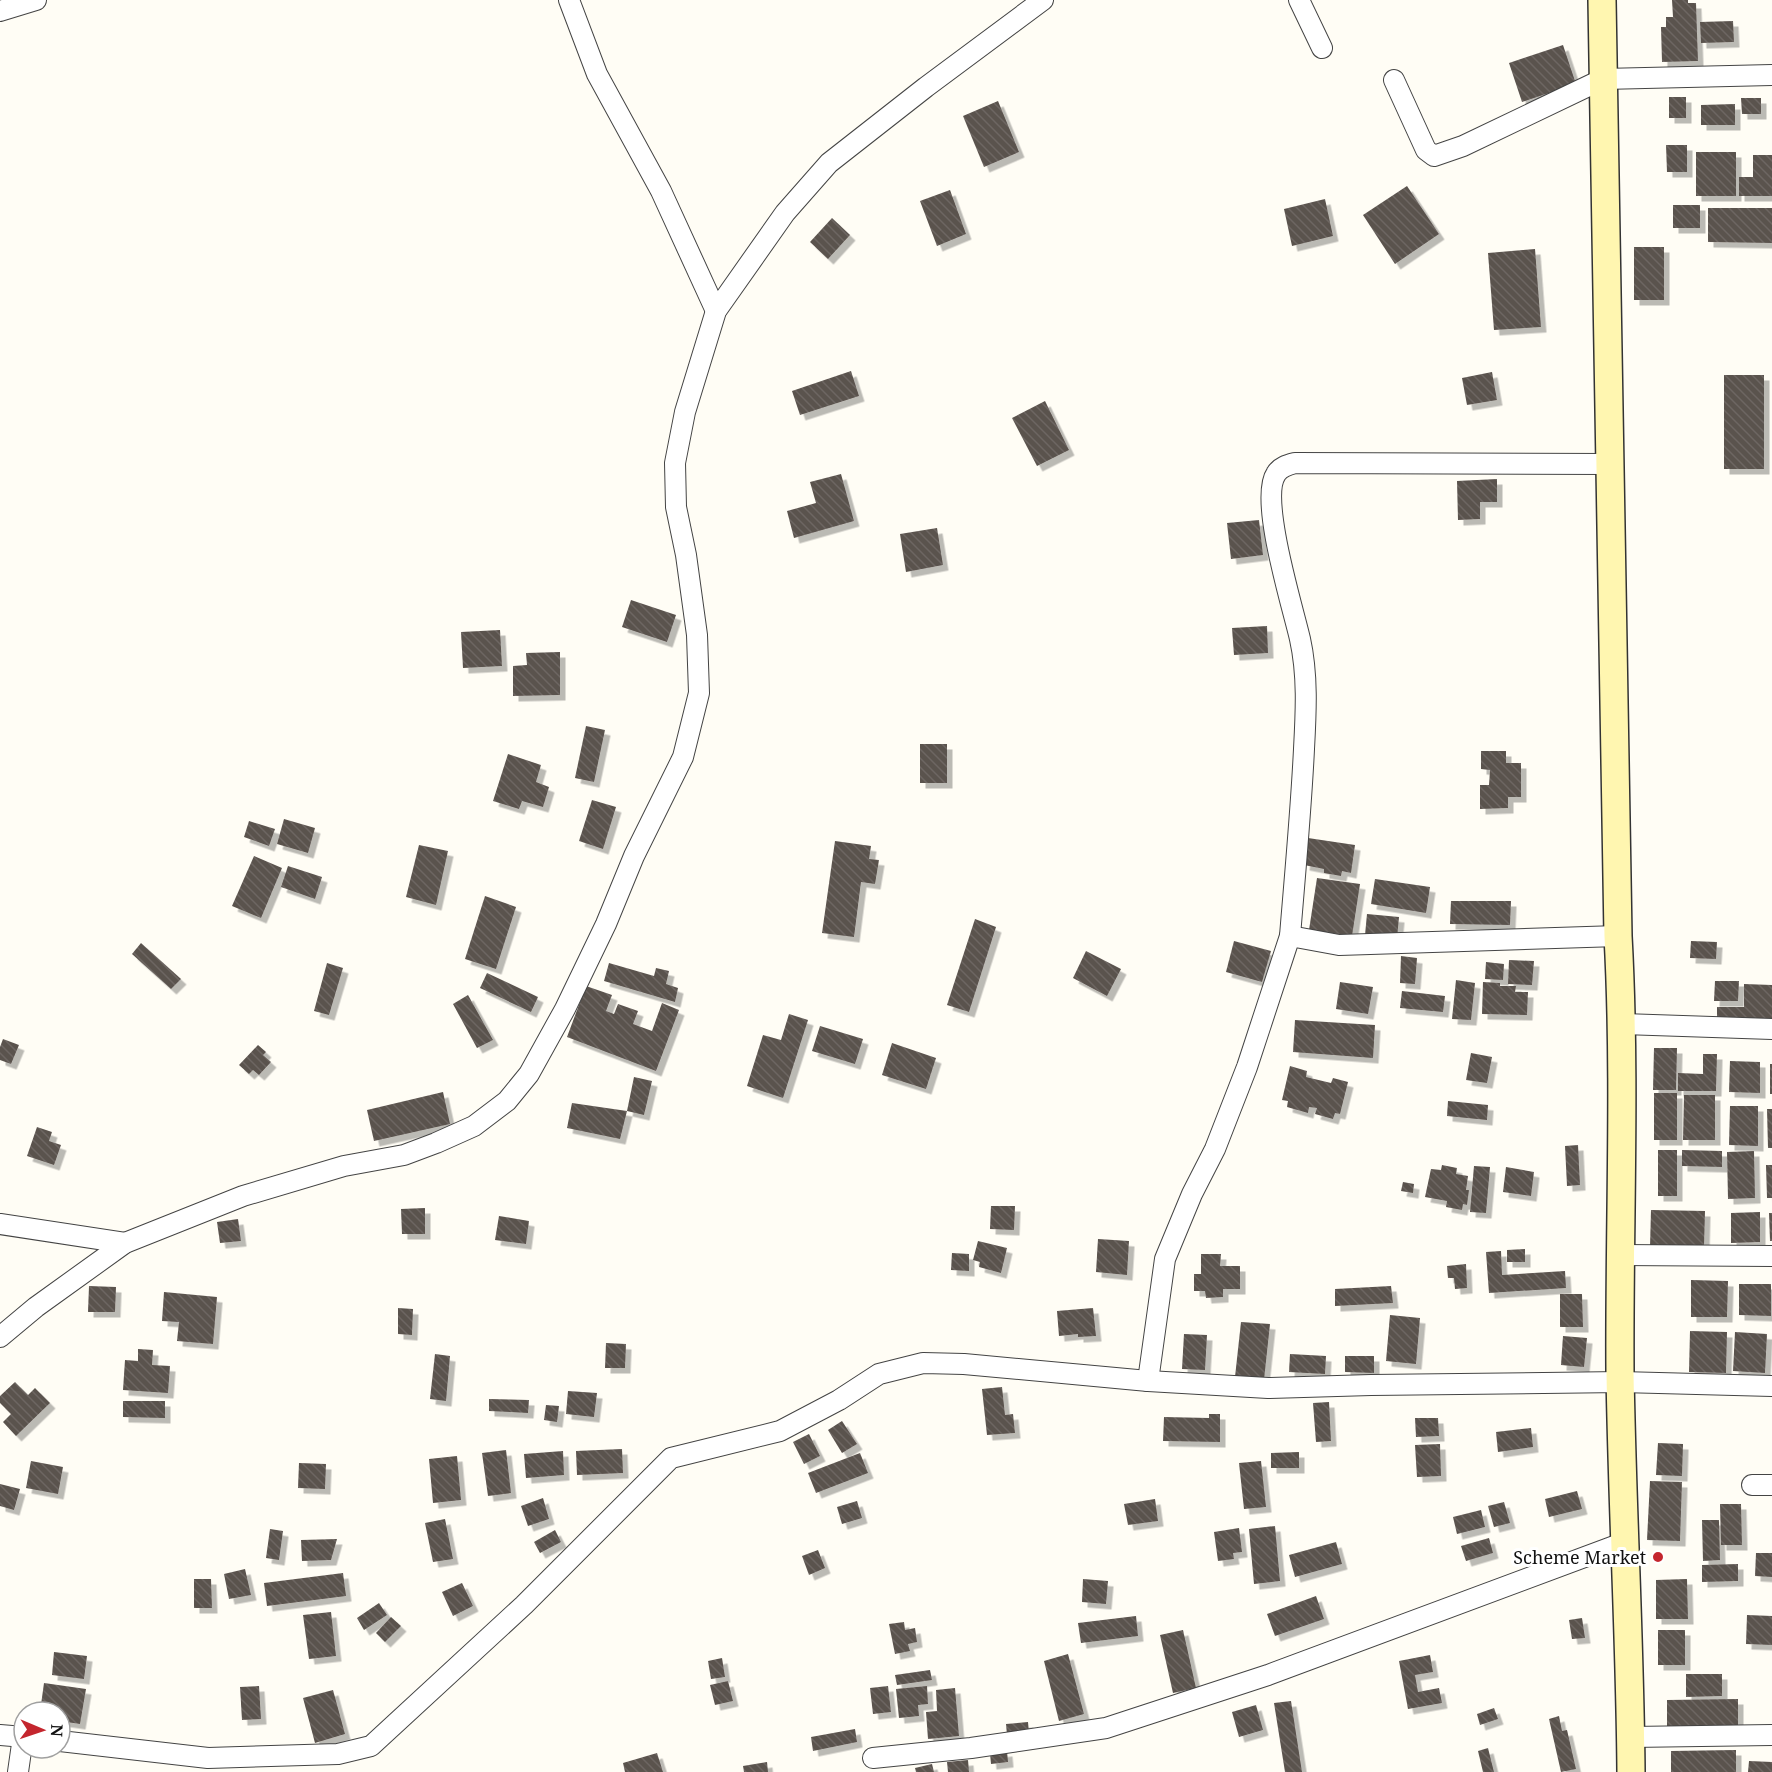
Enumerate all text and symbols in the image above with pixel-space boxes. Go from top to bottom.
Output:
place label: Scheme Market [1513,1545,1646,1569]
marker: Scheme Market [1651,1550,1665,1564]
north arrow [12,1700,72,1760]
text: N [46,1724,68,1738]

